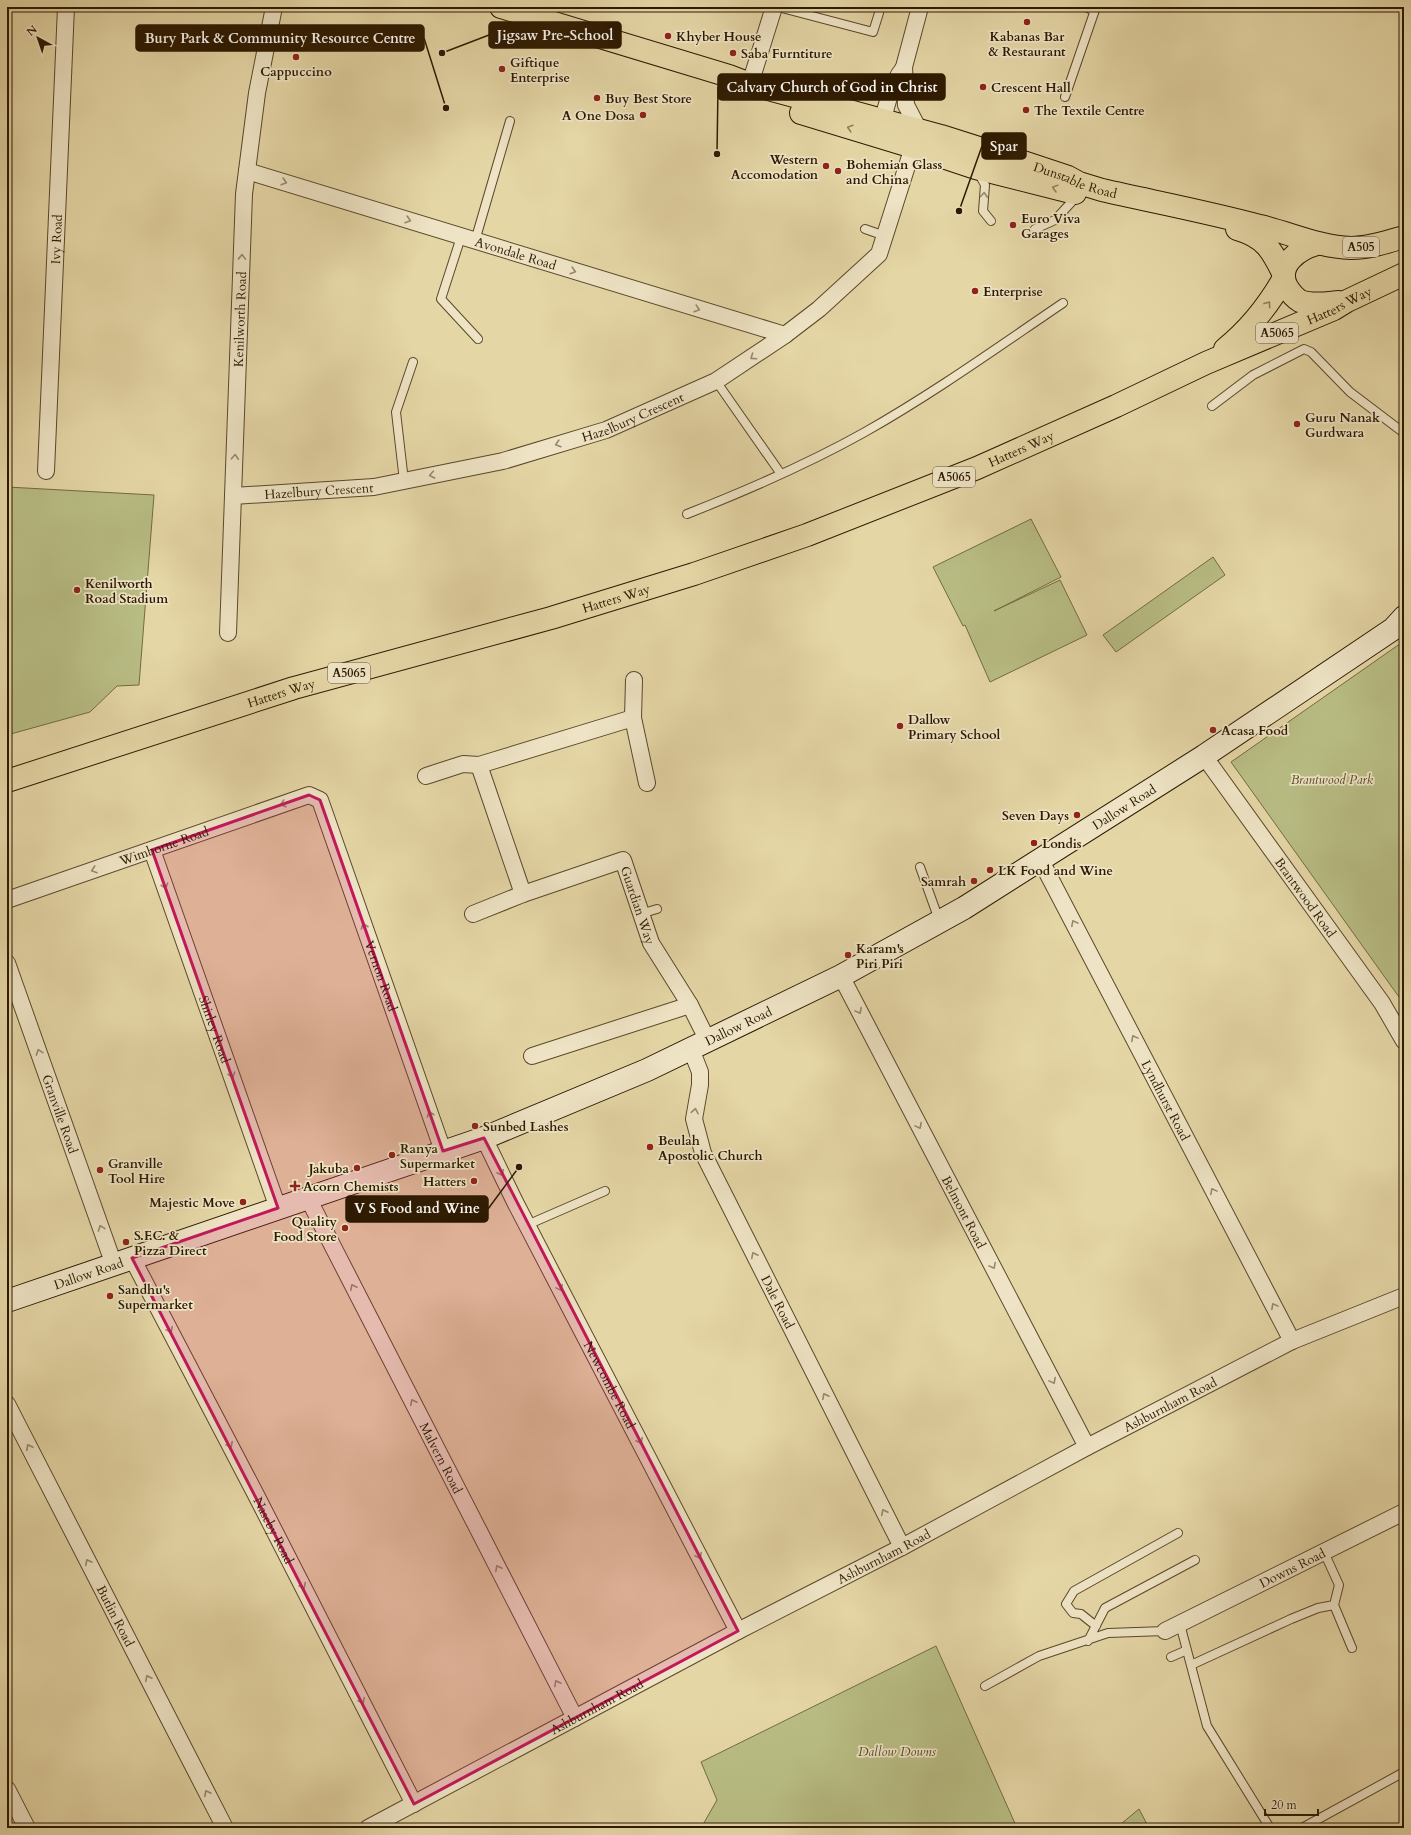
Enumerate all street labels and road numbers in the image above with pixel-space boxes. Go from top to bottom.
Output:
street label: Dunstable Road [1031,158,1119,203]
street label: Ivy Road [47,214,67,265]
street label: Avondale Road [473,233,558,275]
road number: A505 [1343,237,1379,257]
street label: Kenilworth Road [230,271,251,367]
street label: Hatters Way [1304,283,1375,329]
road number: A5065 [1256,323,1298,343]
street label: Hazelbury Crescent [580,388,687,447]
street label: Hatters Way [986,427,1057,472]
road number: A5065 [933,467,975,487]
street label: Hazelbury Crescent [264,479,374,504]
street label: Hatters Way [580,580,652,618]
road number: A5065 [328,663,370,683]
street label: Hatters Way [245,675,317,713]
street label: Dallow Road [1089,781,1160,835]
street label: Wimborne Road [116,823,211,871]
street label: Brantwood Road [1270,854,1340,941]
street label: Guardian Way [616,864,659,947]
street label: Vernon Road [360,938,401,1014]
street label: Shirley Road [194,993,234,1066]
street label: Dallow Road [702,1003,775,1051]
street label: Lyndhurst Road [1137,1057,1194,1144]
street label: Granville Road [37,1072,82,1156]
street label: Belmont Road [937,1173,990,1252]
street label: Dallow Road [52,1254,126,1294]
street label: Dale Road [756,1272,798,1332]
street label: Newcombe Road [579,1338,639,1432]
street label: Ashburnham Road [1120,1373,1220,1437]
street label: Malvern Road [415,1419,466,1497]
street label: Naseby Road [249,1494,298,1567]
street label: Ashburnham Road [834,1525,934,1589]
street label: Downs Road [1256,1544,1329,1593]
street label: Butlin Road [92,1582,138,1650]
street label: Ashburnham Road [547,1675,647,1739]

